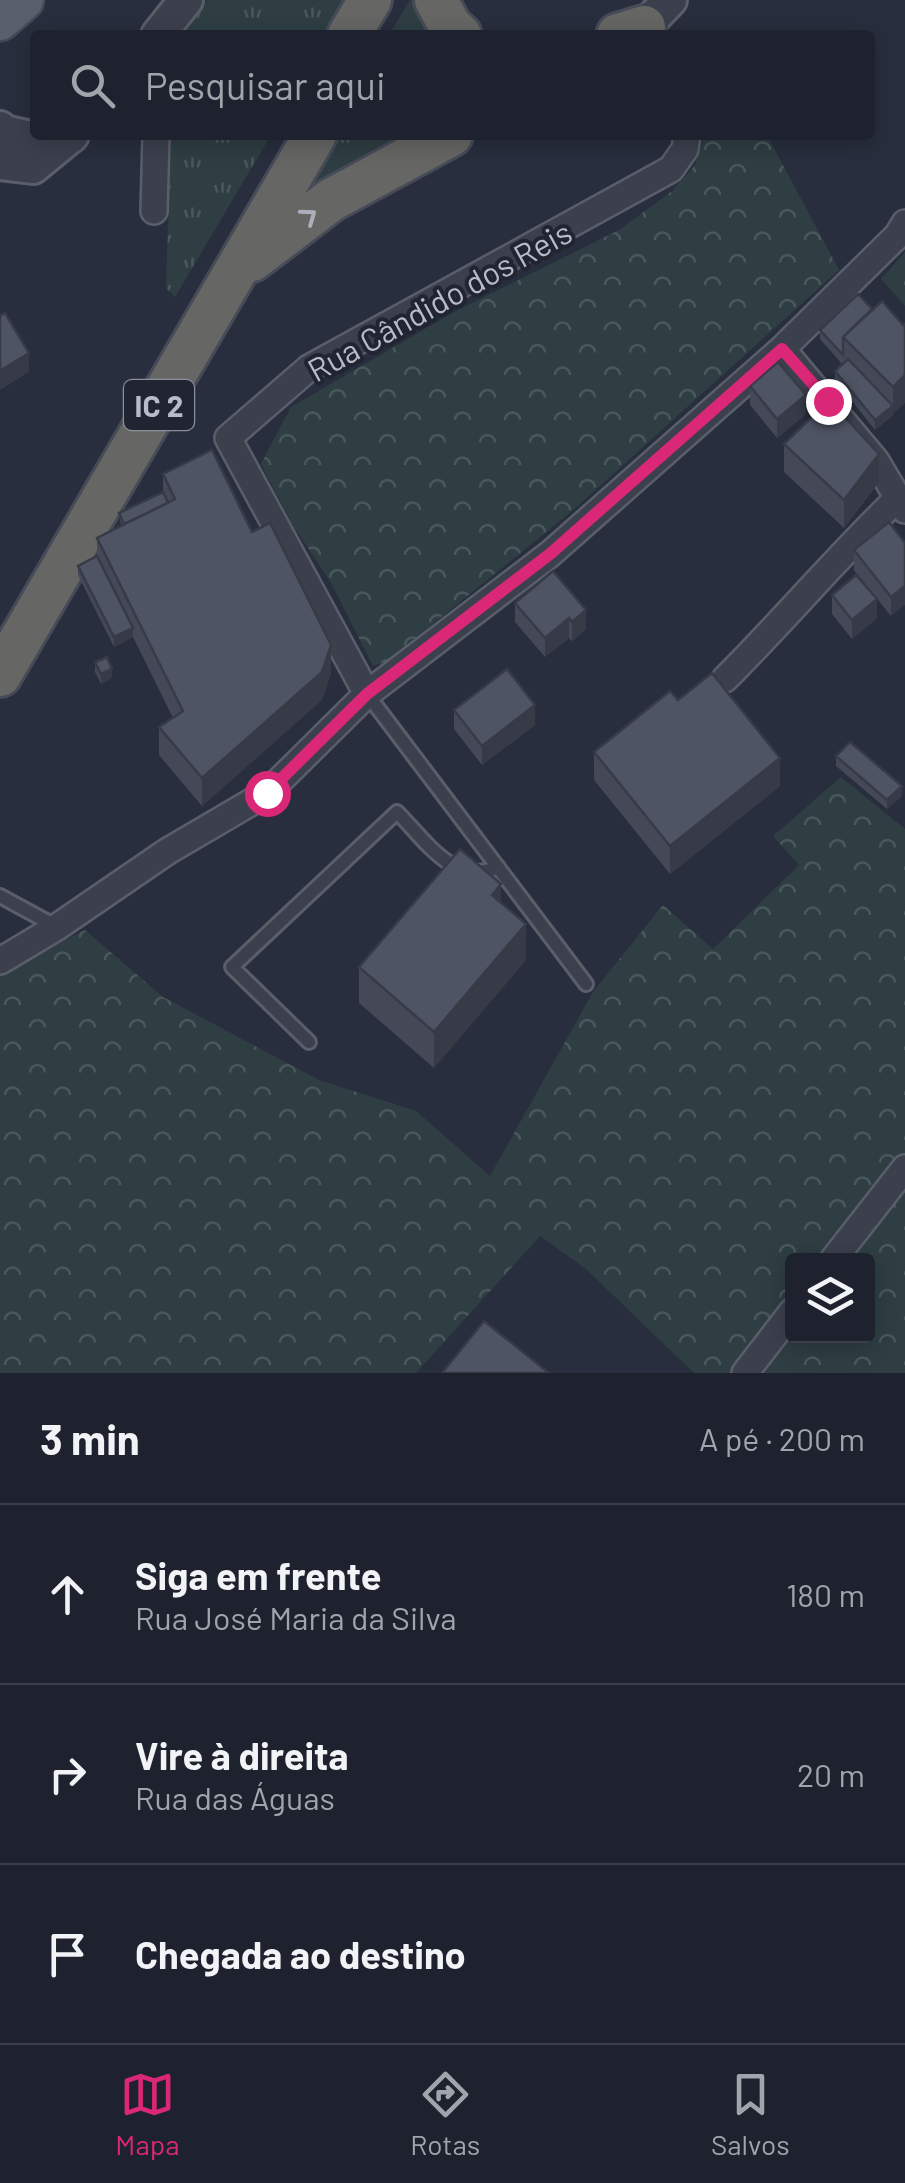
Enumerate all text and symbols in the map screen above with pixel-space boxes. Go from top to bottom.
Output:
search box [30,30,875,140]
icon: search [65,58,120,113]
text: Pesquisar aqui [145,62,386,108]
one-way arrow [297,210,316,228]
street label: Rua Cândido dos Reis [300,212,578,388]
route end [806,379,852,425]
road number: IC 2 [124,380,194,430]
route start [245,771,291,817]
map controls [785,1253,875,1343]
button: layers [785,1253,875,1343]
text: 3 min [40,1413,140,1463]
text: A pé · 200 m [699,1419,865,1457]
text: Siga em frente [135,1552,381,1598]
icon: ahead [40,1567,95,1622]
text: 180 m [786,1575,865,1613]
text: Rua José Maria da Silva [135,1598,457,1636]
text: Vire à direita [135,1732,349,1778]
icon: right [40,1747,95,1802]
text: 20 m [797,1755,865,1793]
text: Rua das Águas [135,1778,335,1816]
icon: arrive [40,1927,95,1982]
text: Chegada ao destino [135,1931,466,1977]
tab: Mapa [115,2067,179,2161]
tab: Rotas [410,2067,480,2161]
tab: Salvos [711,2067,790,2161]

